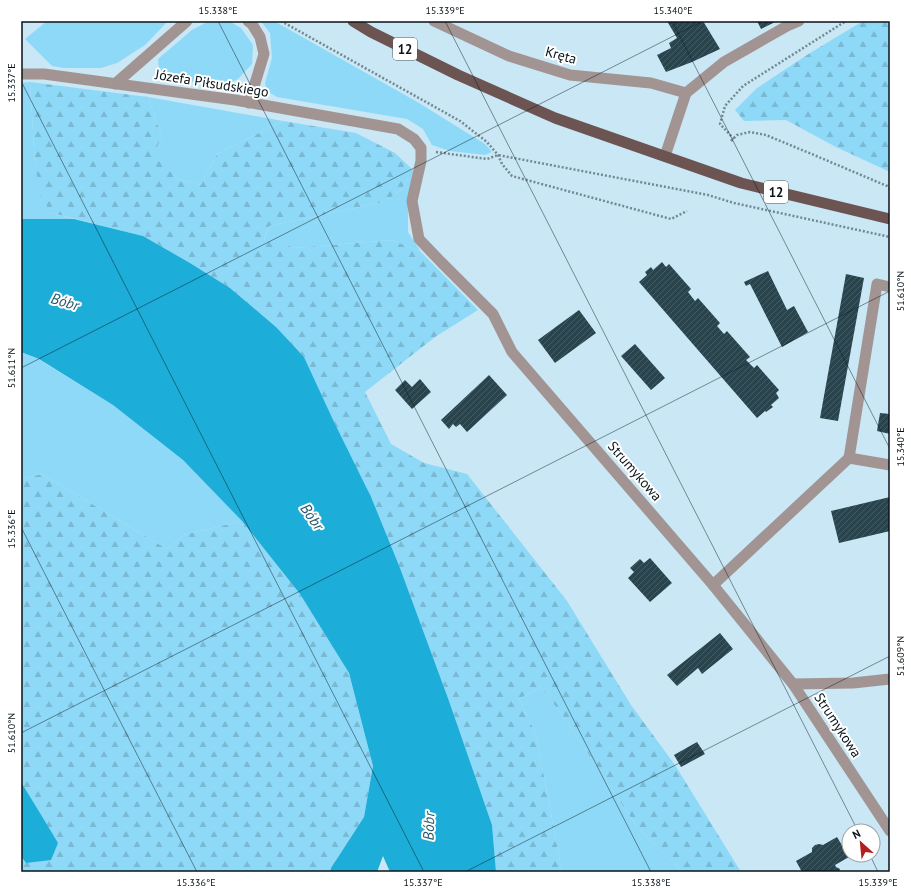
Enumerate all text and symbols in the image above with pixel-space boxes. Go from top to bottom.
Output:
text: 15.338°E [199,4,238,17]
text: 15.339°E [426,4,465,17]
text: 15.340°E [654,4,693,17]
road number: 12 [393,38,417,60]
street label: Kręta [543,42,579,68]
text: 15.337°E [5,64,18,103]
street label: Józefa Piłsudskiego [153,65,270,101]
road number: 12 [764,181,788,203]
text: 51.610°N [894,271,907,311]
water label: Bóbr [49,288,83,315]
text: 51.611°N [5,348,18,388]
text: 15.340°E [894,428,907,467]
street label: Strumykowa [604,437,666,505]
water label: Bóbr [296,500,329,535]
text: 15.336°E [5,510,18,549]
text: 51.609°N [894,636,907,676]
street label: Strumykowa [810,689,866,761]
text: 51.610°N [5,713,18,753]
water label: Bóbr [419,810,439,841]
north arrow [841,823,881,863]
text: N [850,826,863,842]
text: 15.336°E [177,876,216,889]
text: 15.337°E [404,876,443,889]
text: 15.338°E [632,876,671,889]
text: 15.339°E [859,876,898,889]

